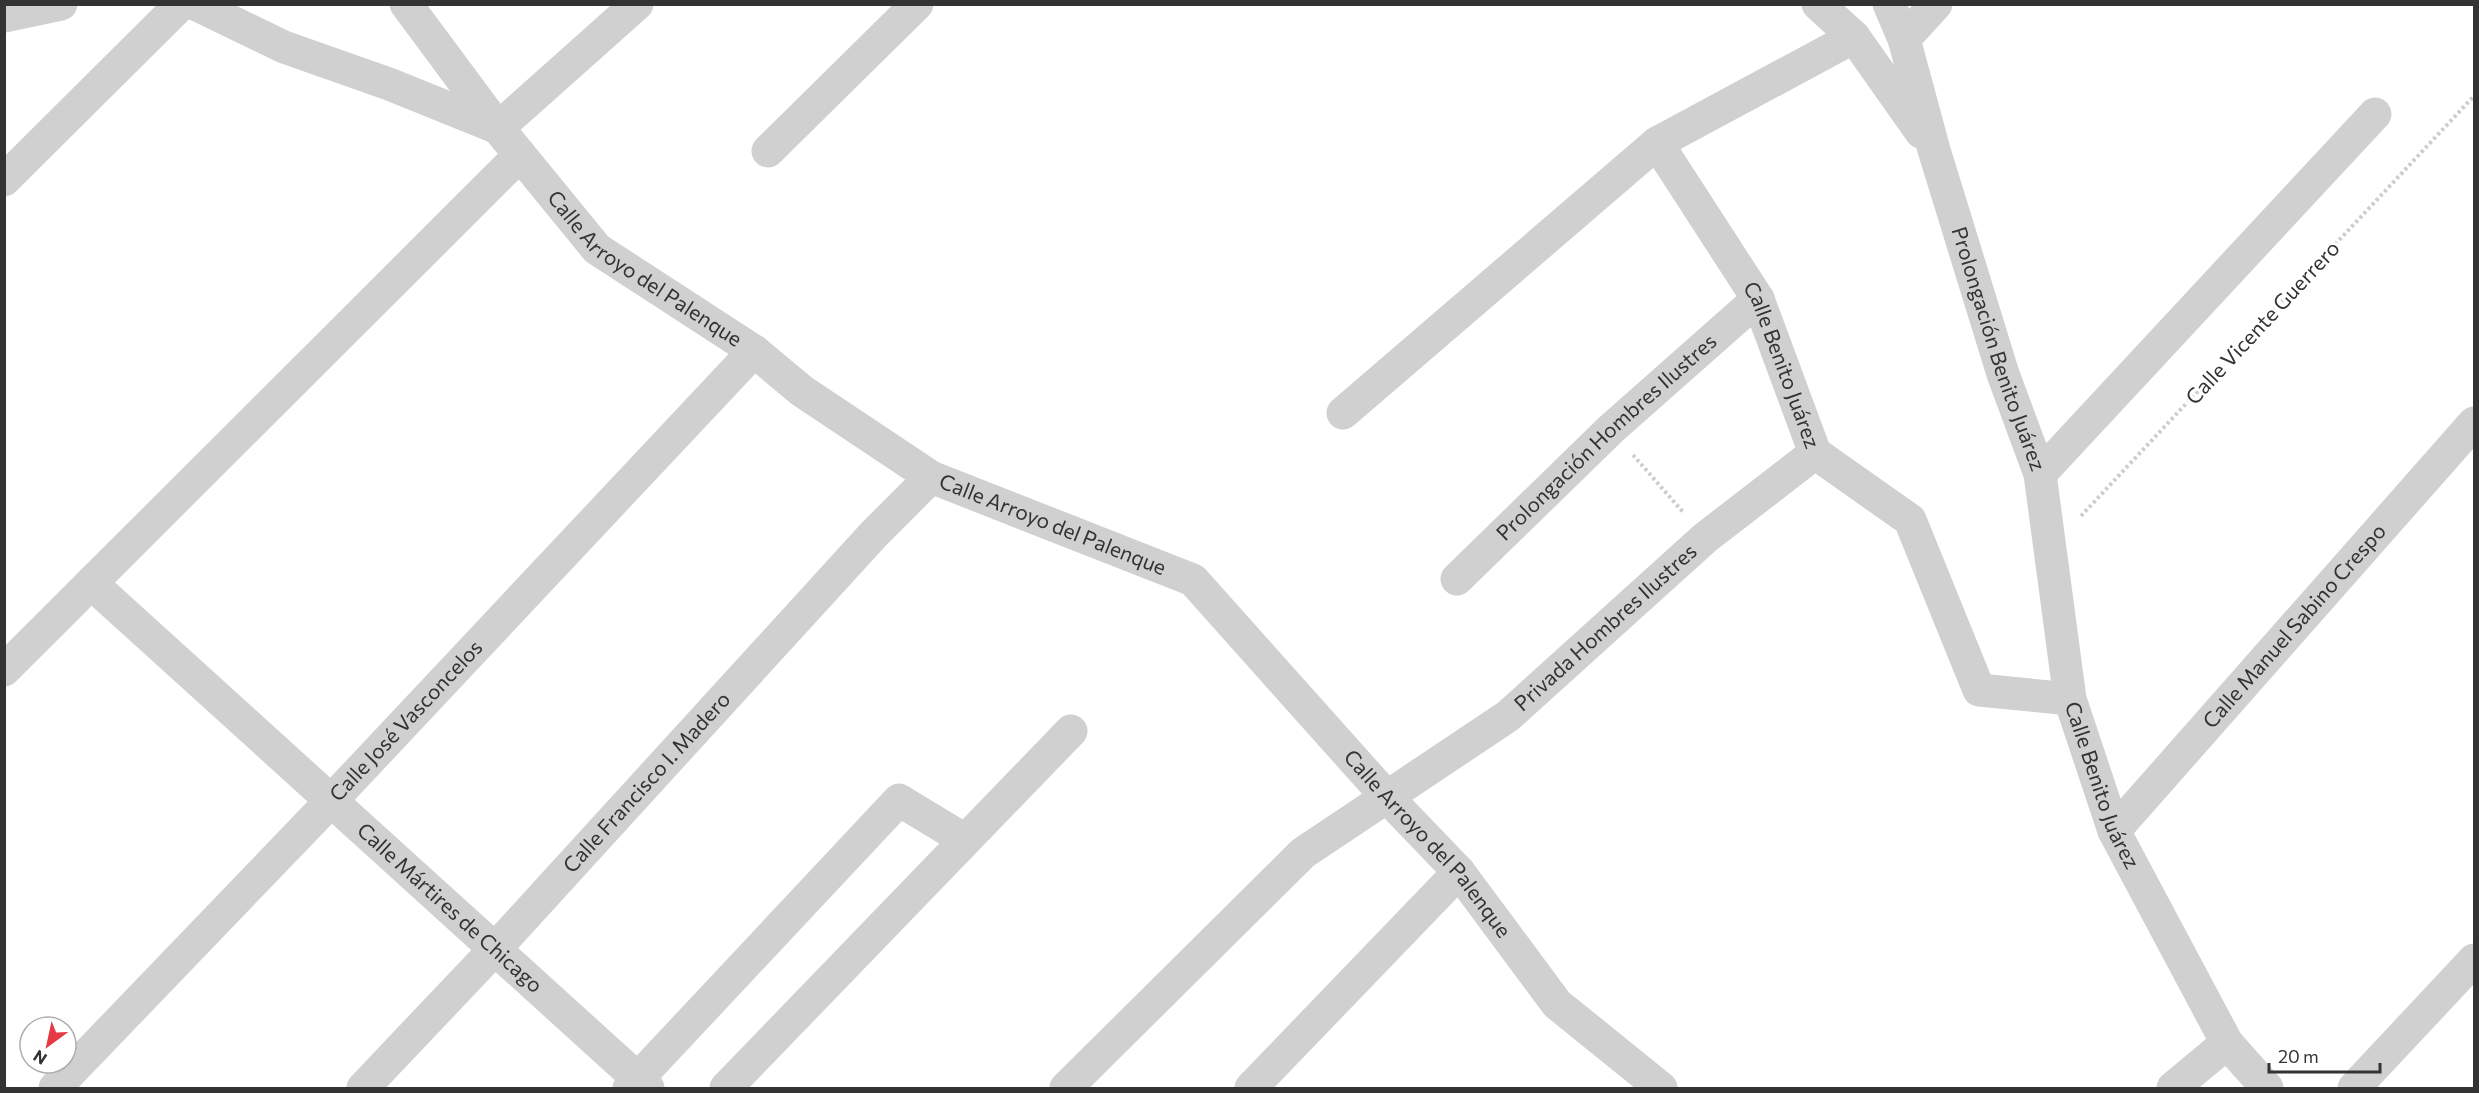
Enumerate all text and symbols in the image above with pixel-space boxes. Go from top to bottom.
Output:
street label: Calle Arroyo del Palenque [543,185,747,351]
street label: Prolongación Benito Juárez [1947,223,2052,474]
street label: Calle Vicente Guerrero [2180,235,2344,409]
street label: Calle Benito Juárez [1739,276,1826,451]
street label: Prolongación Hombres Ilustres [1490,328,1721,545]
street label: Calle Arroyo del Palenque [936,468,1170,579]
street label: Calle Manuel Sabino Crespo [2197,518,2390,733]
street label: Privada Hombres Ilustres [1508,538,1701,715]
street label: Calle José Vasconcelos [323,634,487,806]
street label: Calle Francisco I. Madero [557,686,735,877]
street label: Calle Benito Juárez [2061,698,2146,872]
street label: Calle Arroyo del Palenque [1339,744,1517,942]
street label: Calle Mártires de Chicago [353,817,548,997]
north arrow [18,1015,78,1075]
scale bar [2269,1036,2380,1074]
text: 20 m [2278,1045,2319,1067]
text: N [29,1047,50,1069]

